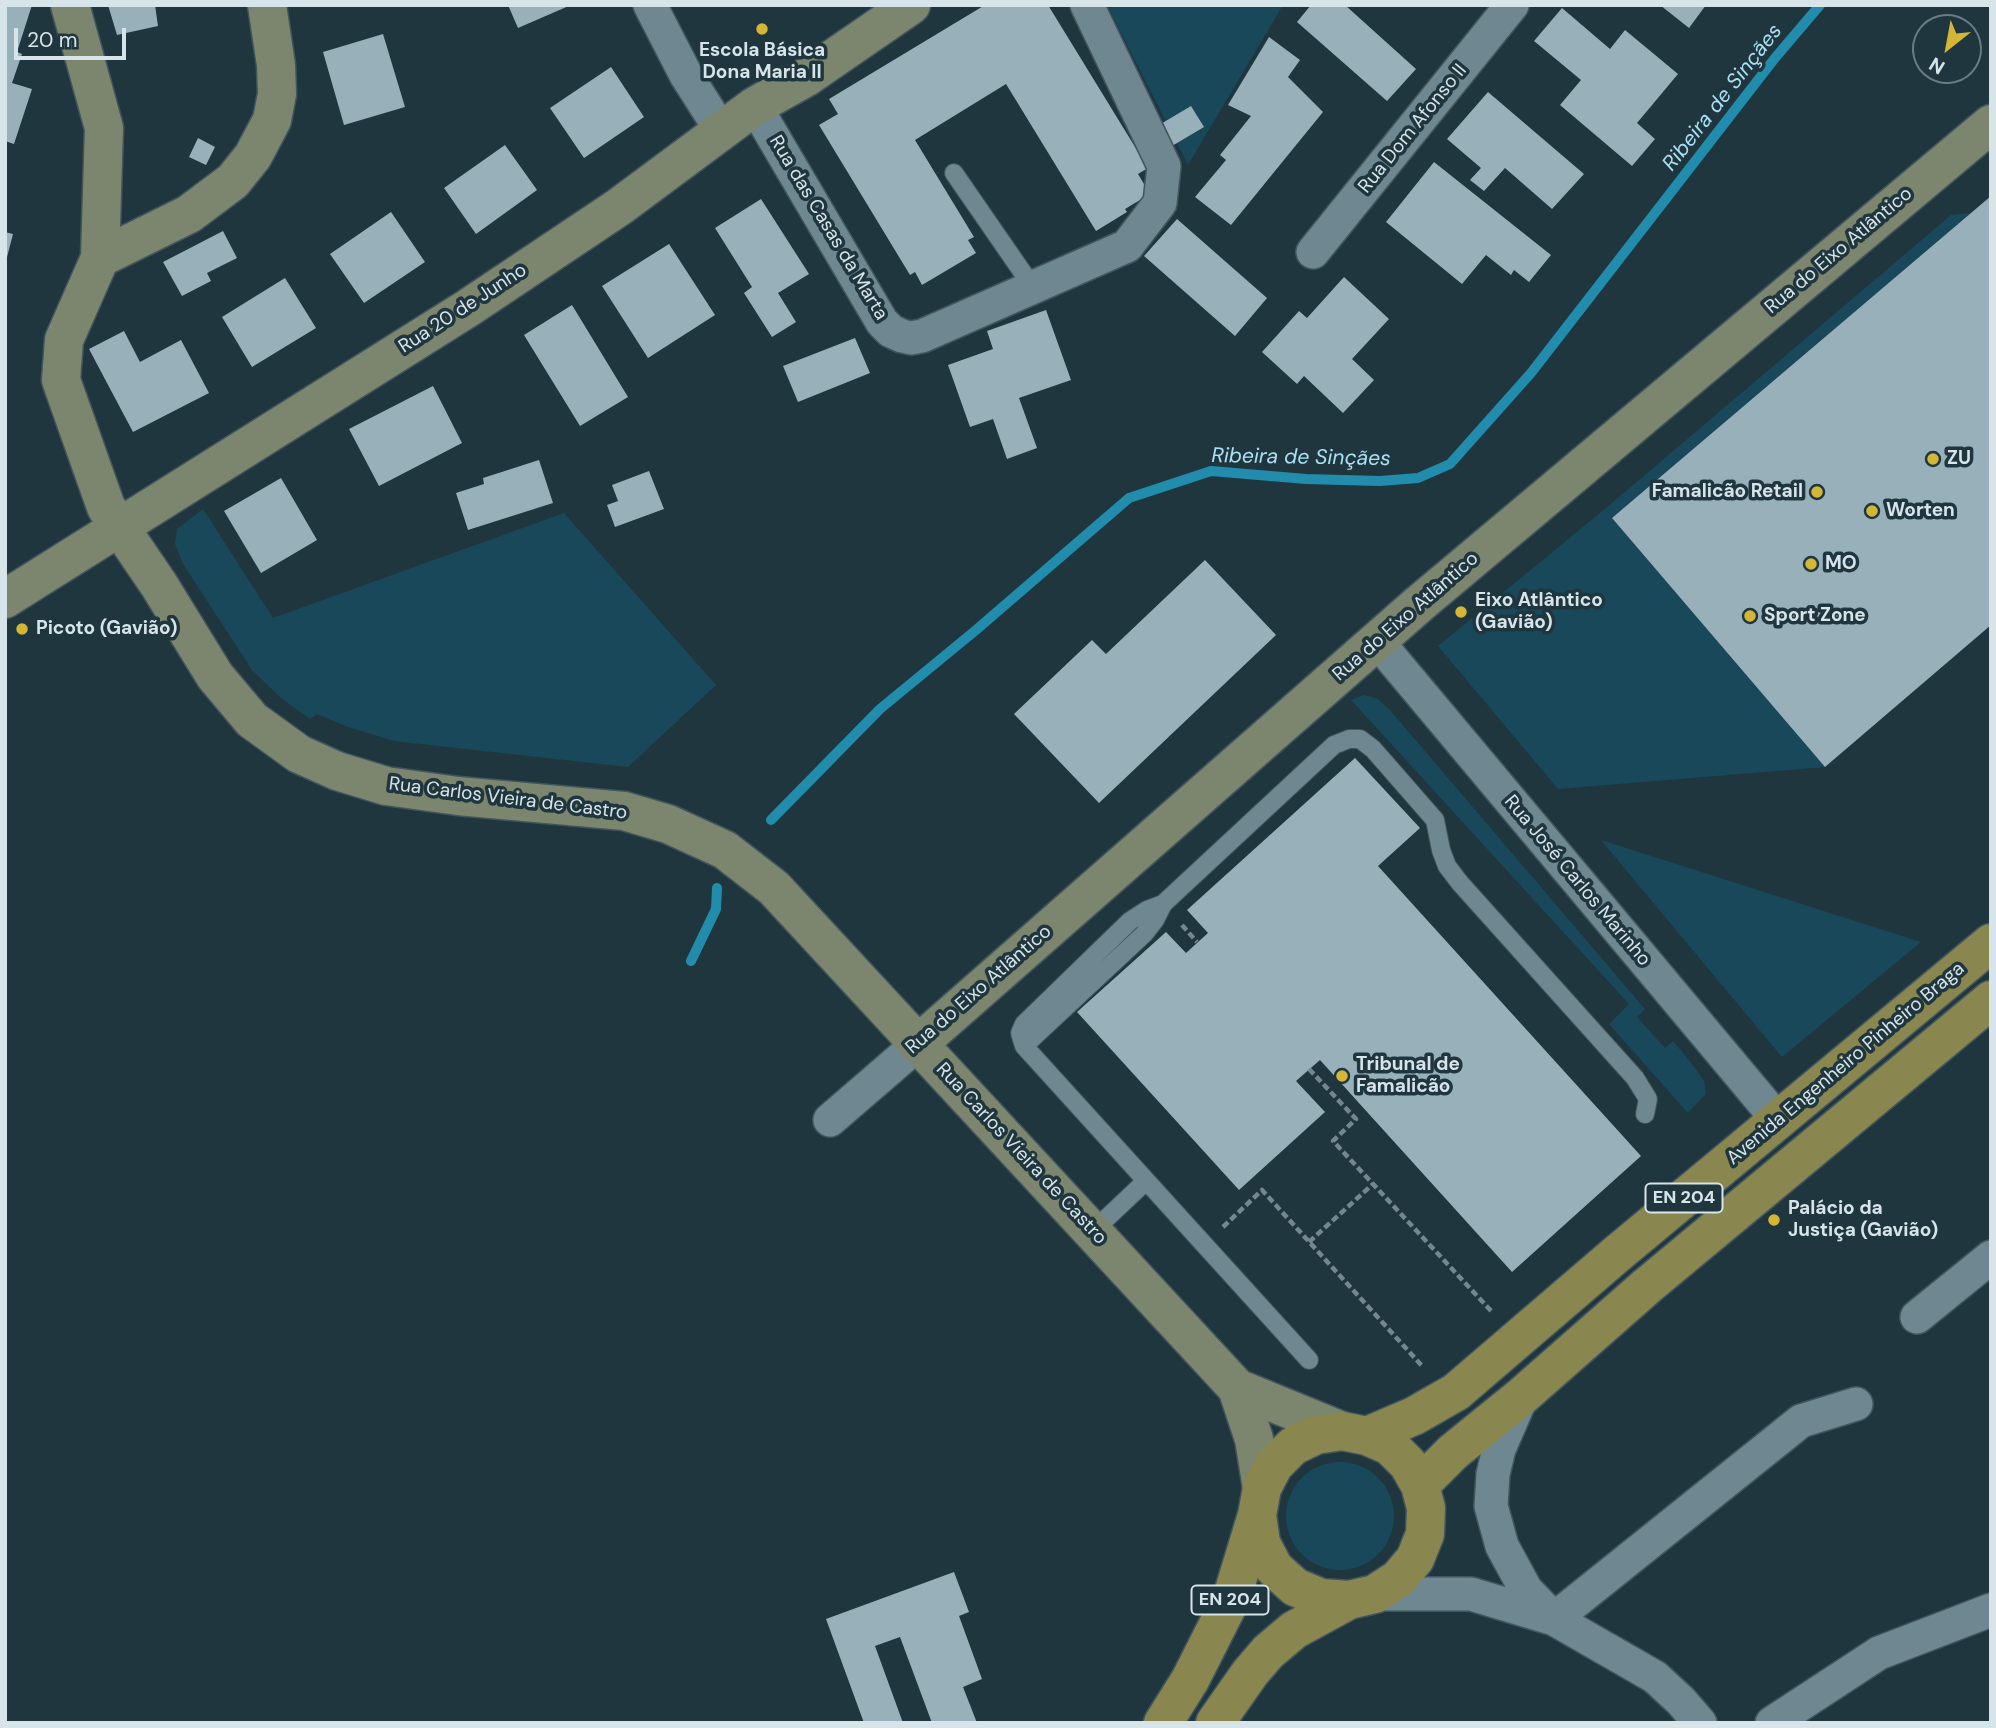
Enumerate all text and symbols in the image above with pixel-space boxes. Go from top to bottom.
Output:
scale bar [18,14,130,58]
north arrow [1912,14,1982,84]
water label: Ribeira de Sinçães [1658,20,1788,176]
marker: Escola Básica Dona Maria II [754,21,770,37]
text: 20 m [27,26,78,54]
place label: Escola Básica Dona Maria II [699,40,825,84]
text: N [1925,51,1949,80]
street label: Rua Dom Afonso II [1354,60,1472,198]
street label: Rua das Casas da Marta [764,132,892,324]
street label: Rua do Eixo Atlântico [1761,183,1917,319]
street label: Rua 20 de Junho [395,259,531,359]
water label: Ribeira de Sinçães [1211,444,1391,472]
place label: ZU [1947,448,1971,470]
marker: ZU [1925,451,1941,467]
place label: Famalicão Retail [1652,481,1803,503]
marker: Famalicão Retail [1809,484,1825,500]
place label: Worten [1886,500,1955,522]
marker: Worten [1864,503,1880,519]
street label: Rua do Eixo Atlântico [1329,548,1483,686]
place label: MO [1825,553,1857,575]
marker: MO [1803,556,1819,572]
place label: Eixo Atlântico (Gavião) [1475,590,1603,634]
marker: Eixo Atlântico (Gavião) [1453,604,1469,620]
place label: Sport Zone [1764,605,1866,627]
marker: Sport Zone [1742,608,1758,624]
place label: Picoto (Gavião) [36,618,177,640]
marker: Picoto (Gavião) [14,621,30,637]
street label: Rua Carlos Vieira de Castro [388,773,628,825]
street label: Rua José Carlos Marinho [1499,791,1655,971]
street label: Rua do Eixo Atlântico [902,921,1056,1059]
street label: Avenida Engenheiro Pinheiro Braga [1723,958,1969,1170]
place label: Tribunal de Famalicão [1356,1054,1460,1098]
street label: Rua Carlos Vieira de Castro [931,1058,1111,1250]
marker: Tribunal de Famalicão [1334,1068,1350,1084]
road number: EN 204 [1646,1184,1722,1212]
place label: Palácio da Justiça (Gavião) [1788,1198,1938,1242]
marker: Palácio da Justiça (Gavião) [1766,1212,1782,1228]
road number: EN 204 [1192,1586,1268,1615]

